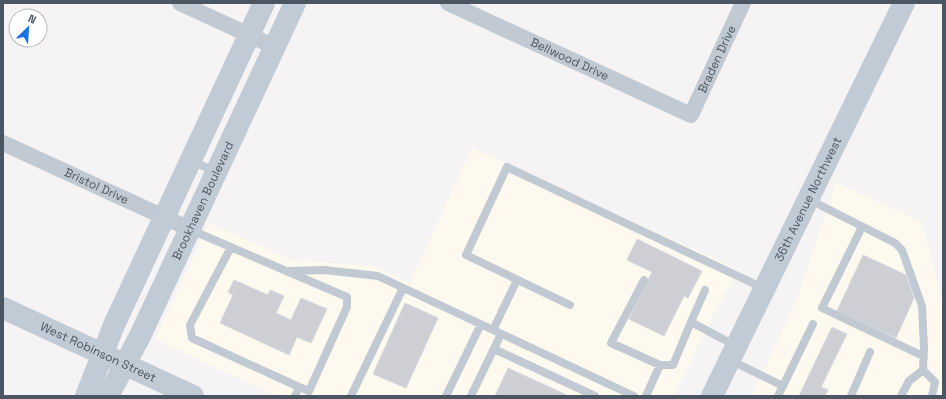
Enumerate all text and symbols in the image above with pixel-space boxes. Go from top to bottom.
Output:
north arrow [8,8,48,48]
text: N [26,11,39,27]
street label: Braden Drive [694,23,740,96]
street label: Bellwood Drive [528,34,612,84]
street label: 36th Avenue Northwest [771,134,845,264]
street label: Brookhaven Boulevard [168,139,237,263]
street label: Bristol Drive [62,164,131,208]
street label: West Robinson Street [38,318,159,386]

